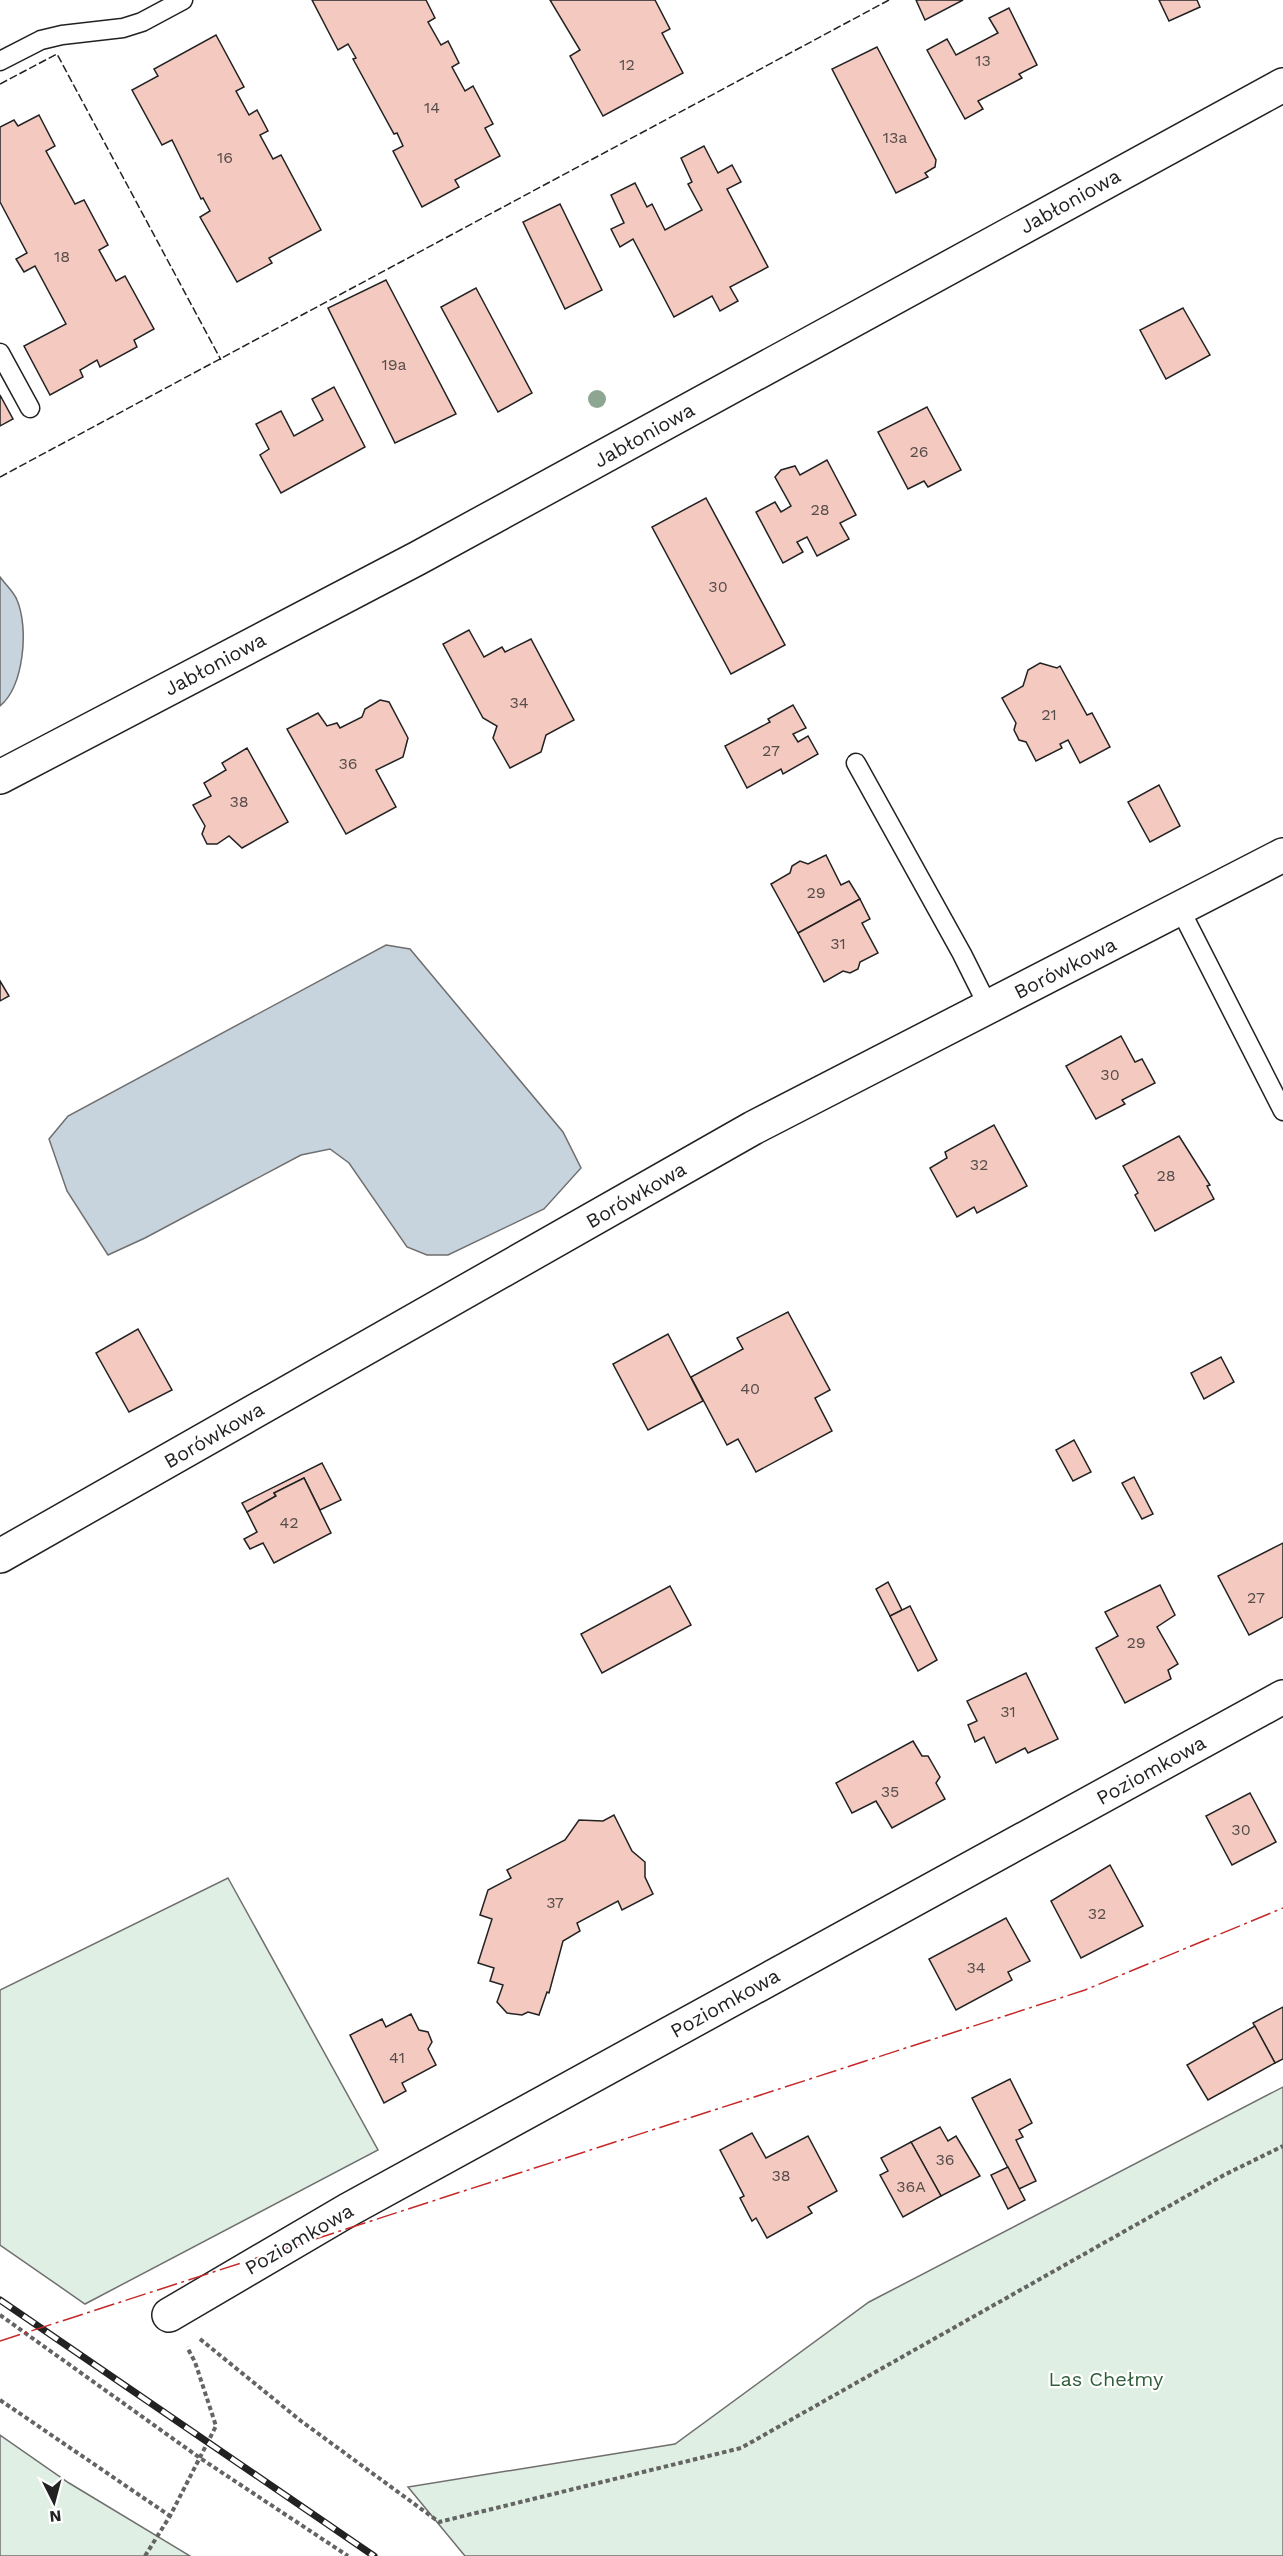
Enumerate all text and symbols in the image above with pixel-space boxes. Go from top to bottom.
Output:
house number: 13 [975,51,991,70]
house number: 12 [619,55,635,74]
house number: 14 [424,98,440,117]
house number: 13a [883,128,907,147]
house number: 16 [217,148,233,167]
street label: Jabłoniowa [1015,163,1125,239]
house number: 18 [54,247,70,266]
house number: 19a [381,355,407,374]
street label: Jabłoniowa [589,397,699,473]
house number: 26 [909,442,929,461]
house number: 28 [810,500,830,519]
house number: 30 [708,577,728,596]
street label: Jabłoniowa [160,627,270,701]
house number: 34 [509,693,529,712]
house number: 21 [1041,705,1057,724]
house number: 27 [762,741,780,760]
house number: 36 [338,754,358,773]
house number: 38 [229,792,249,811]
house number: 29 [806,883,826,902]
street label: Borówkowa [1010,932,1120,1004]
house number: 31 [830,934,846,953]
house number: 30 [1100,1065,1120,1084]
house number: 32 [970,1155,988,1174]
street label: Borówkowa [582,1157,690,1233]
house number: 28 [1156,1166,1176,1185]
house number: 40 [740,1379,760,1398]
street label: Borówkowa [160,1397,268,1473]
house number: 42 [279,1513,299,1532]
house number: 27 [1247,1588,1265,1607]
house number: 29 [1126,1633,1146,1652]
house number: 31 [1000,1702,1016,1721]
street label: Poziomkowa [1092,1730,1210,1810]
house number: 35 [881,1782,899,1801]
house number: 30 [1231,1820,1251,1839]
house number: 37 [546,1893,564,1912]
house number: 32 [1088,1904,1106,1923]
house number: 34 [966,1958,986,1977]
street label: Poziomkowa [666,1963,784,2043]
house number: 41 [389,2048,405,2067]
house number: 36 [935,2150,955,2169]
house number: 38 [771,2166,791,2185]
house number: 36A [896,2177,926,2196]
street label: Poziomkowa [240,2198,358,2280]
park label: Las Chełmy [1049,2367,1164,2391]
north arrow [24,2472,84,2532]
text: N [49,2506,62,2526]

